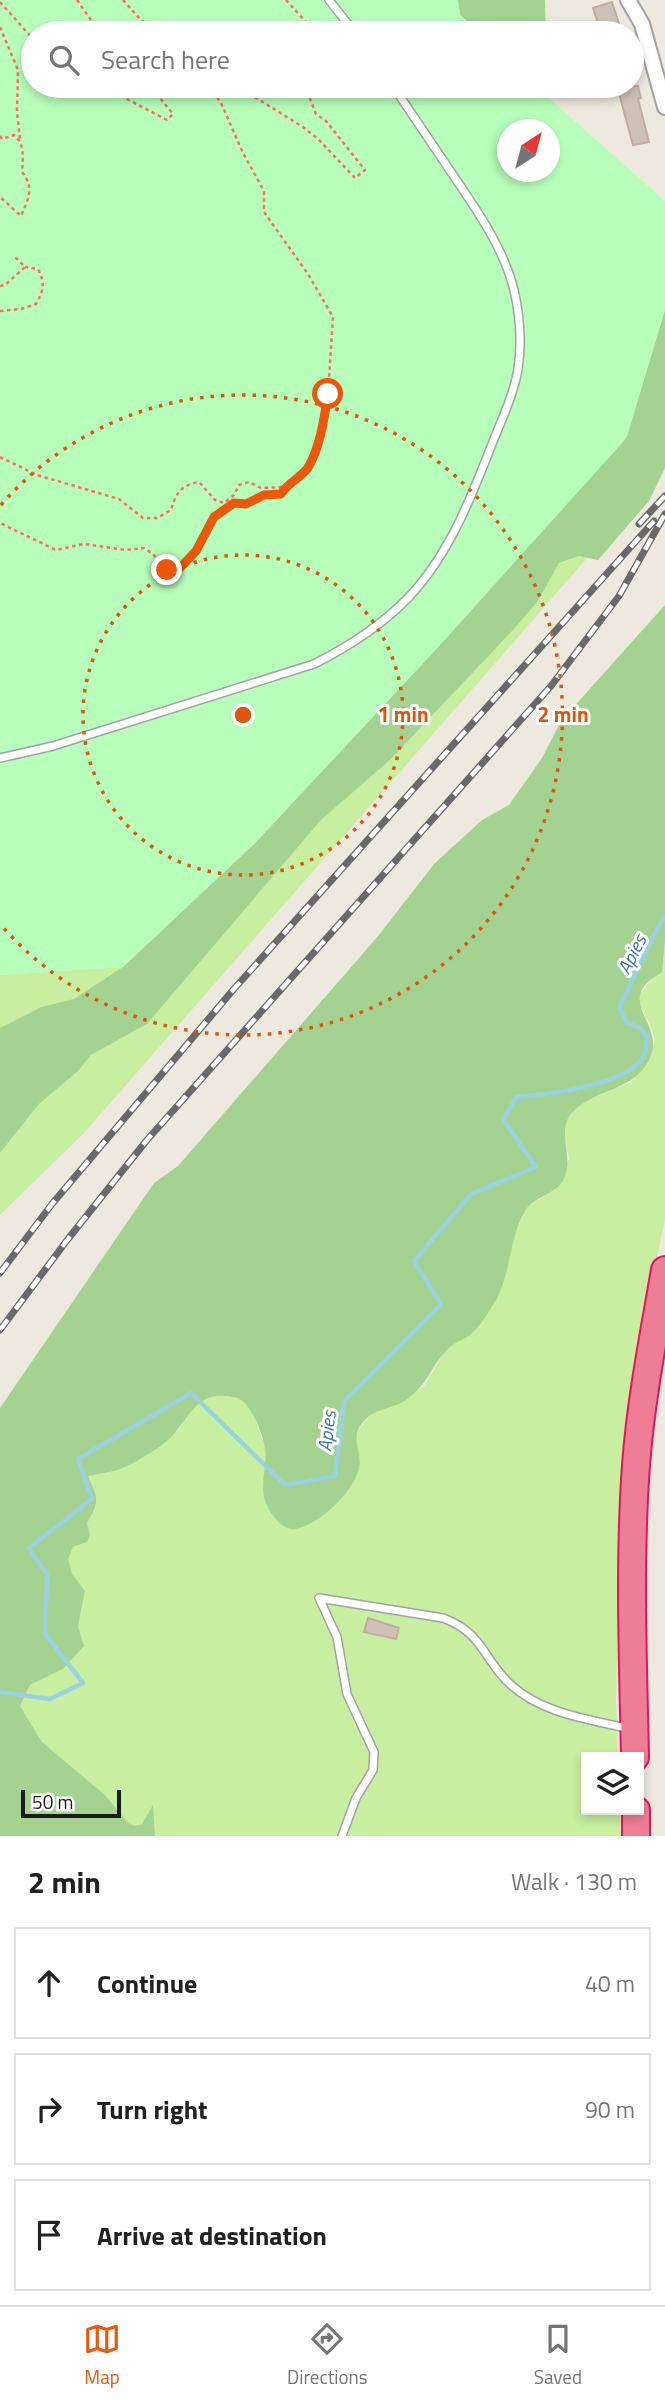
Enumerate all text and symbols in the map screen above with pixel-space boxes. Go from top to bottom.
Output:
search box [21,21,644,98]
text: Search here [101,40,230,79]
icon: search [45,41,83,79]
north arrow [497,119,560,182]
route start [312,378,343,409]
route end [151,554,182,585]
text: 1 min [377,698,429,730]
text: 2 min [537,698,589,730]
centre of rings [231,703,255,727]
water label: Apies [609,928,654,979]
water label: Apies [309,1407,343,1453]
map controls [581,1752,644,1815]
button: layers [581,1752,644,1815]
scale bar [21,1787,121,1819]
text: 50 m [32,1787,73,1816]
text: 2 min [28,1859,101,1905]
text: Walk · 130 m [511,1864,637,1899]
icon: ahead [30,1964,68,2002]
text: Continue [97,1964,197,2003]
text: 40 m [585,1966,635,2001]
icon: right [30,2090,68,2128]
text: Turn right [97,2090,208,2129]
text: 90 m [585,2092,635,2127]
icon: arrive [30,2216,68,2254]
text: Arrive at destination [97,2216,327,2255]
tab: Map [83,2320,121,2391]
tab: Directions [287,2320,368,2391]
tab: Saved [534,2320,582,2391]

